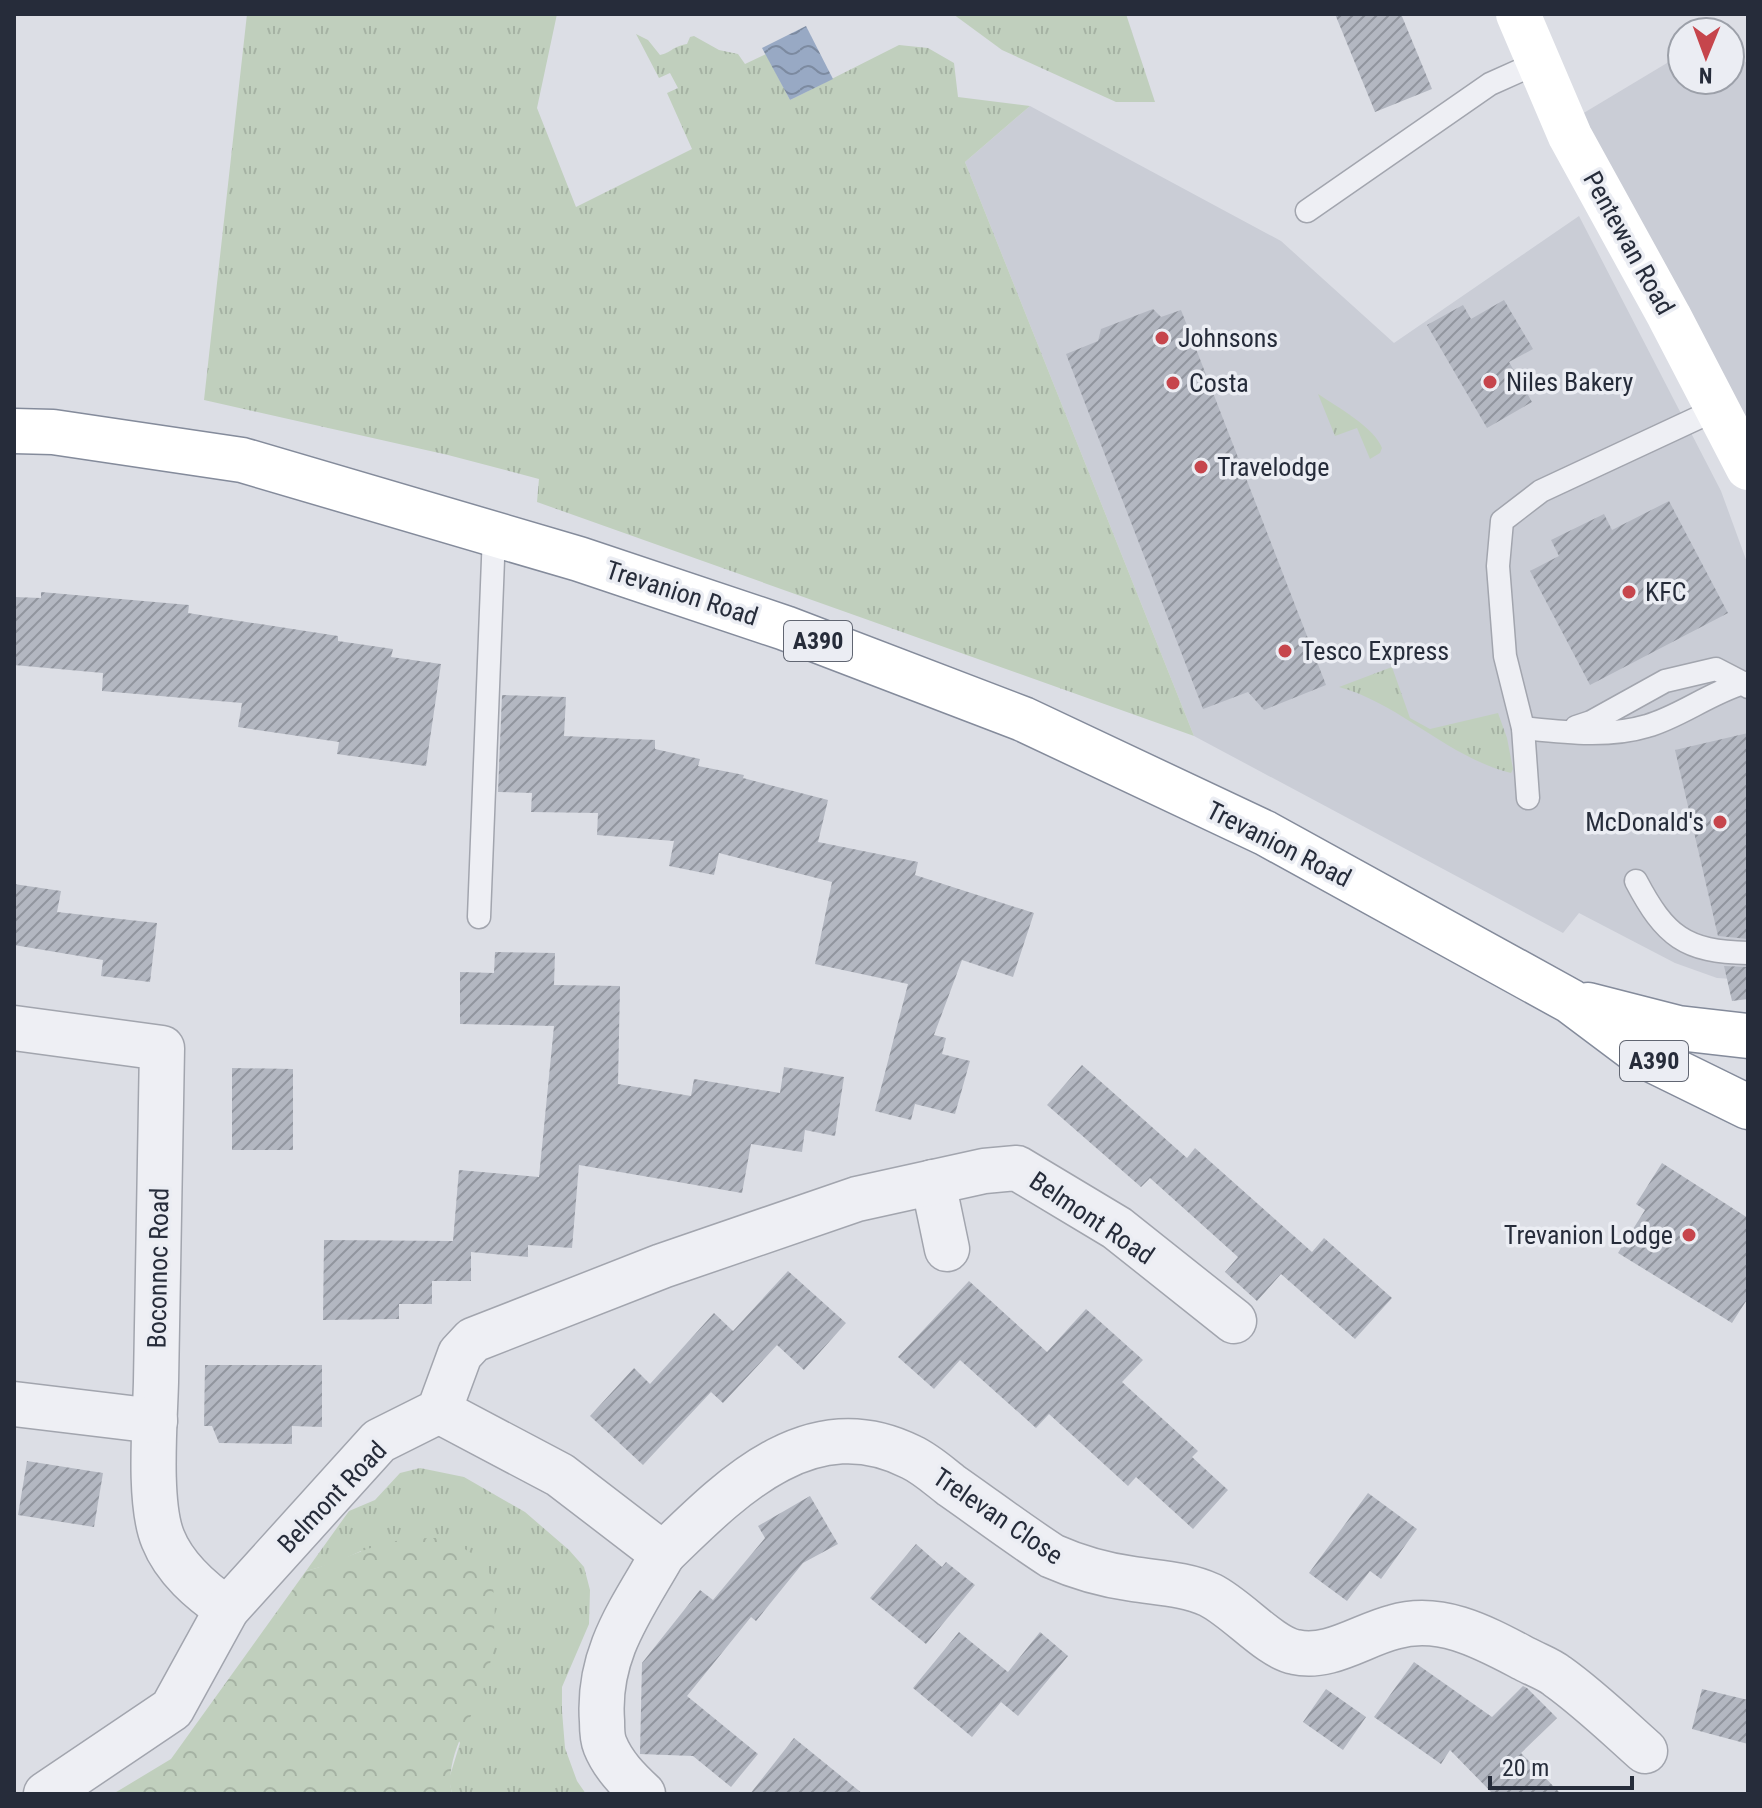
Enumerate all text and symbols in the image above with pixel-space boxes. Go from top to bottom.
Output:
north arrow [1666,16,1746,96]
text: N [1699,63,1713,88]
street label: Pentewan Road [1577,166,1681,320]
place label: Johnsons [1178,323,1278,353]
marker: Johnsons [1153,329,1171,347]
place label: Niles Bakery [1506,367,1634,397]
place label: Costa [1189,368,1249,398]
marker: Niles Bakery [1481,373,1499,391]
marker: Costa [1164,374,1182,392]
place label: Travelodge [1217,452,1329,482]
marker: Travelodge [1192,458,1210,476]
street label: Trevanion Road [602,554,762,632]
place label: KFC [1645,577,1686,607]
marker: KFC [1620,583,1638,601]
road number: A390 [784,621,852,661]
place label: Tesco Express [1301,636,1449,666]
marker: Tesco Express [1276,642,1294,660]
street label: Trevanion Road [1202,795,1356,893]
place label: McDonald's [1585,807,1704,837]
marker: McDonald's [1711,813,1729,831]
road number: A390 [1620,1041,1688,1081]
street label: Belmont Road [1024,1165,1160,1271]
street label: Boconnoc Road [142,1187,174,1349]
place label: Trevanion Lodge [1504,1220,1673,1250]
marker: Trevanion Lodge [1680,1226,1698,1244]
street label: Belmont Road [271,1435,393,1559]
street label: Trelevan Close [927,1462,1069,1570]
scale bar [1490,1740,1632,1790]
text: 20 m [1502,1754,1549,1782]

